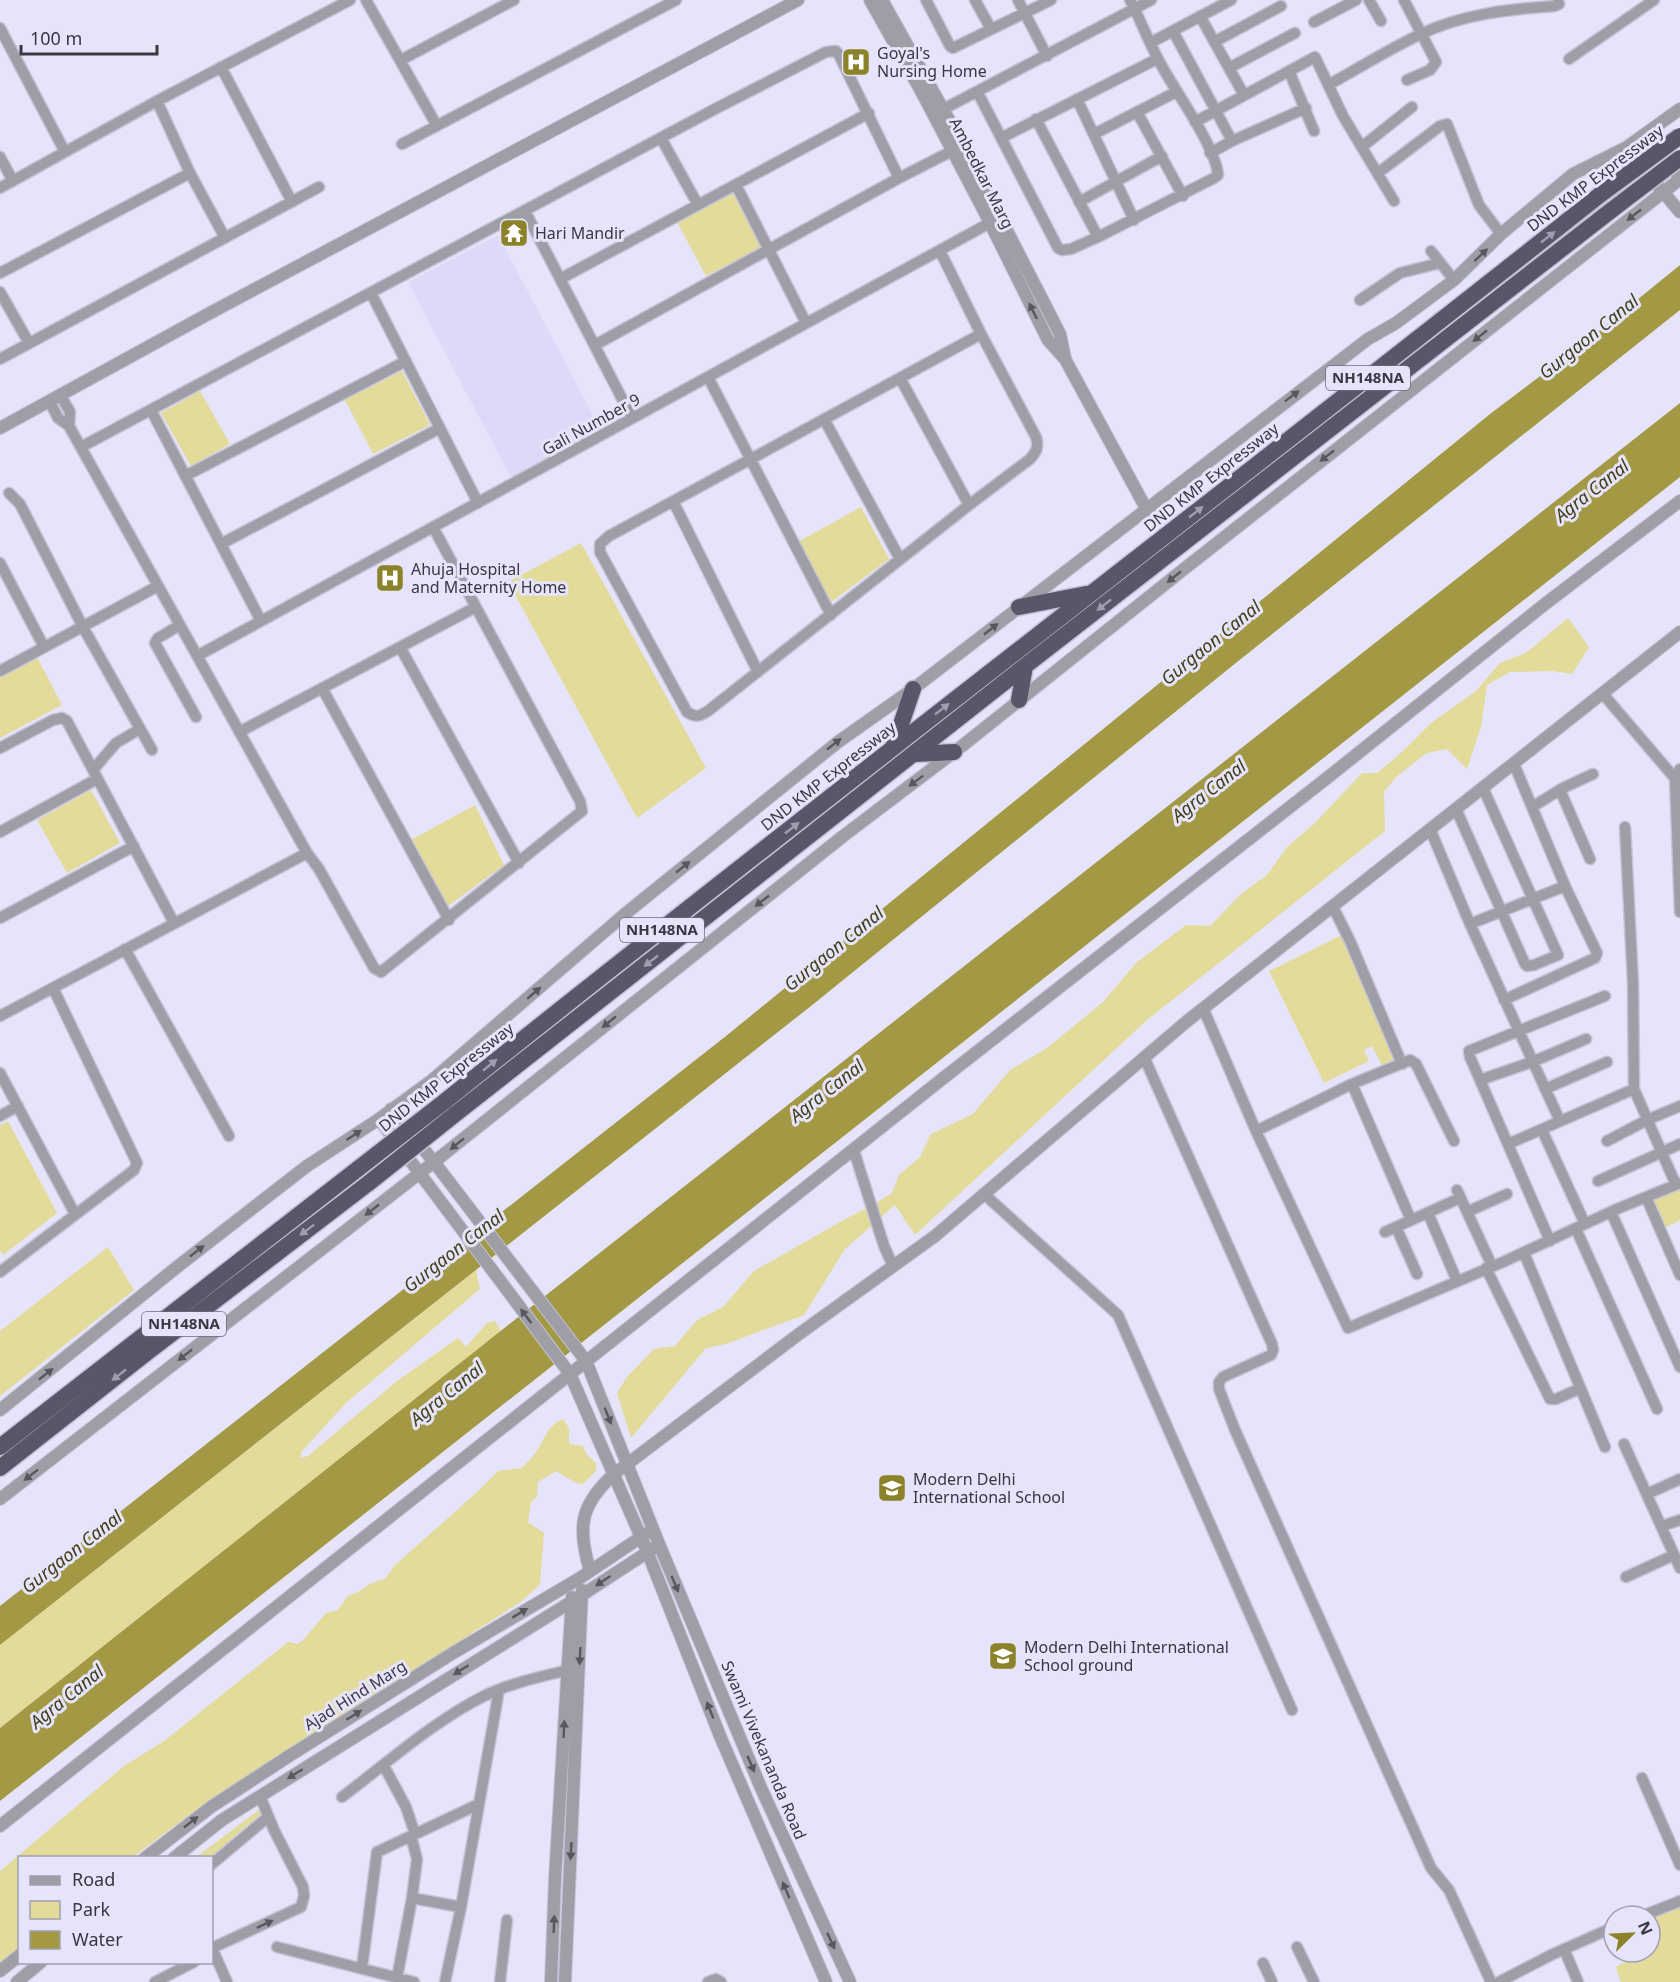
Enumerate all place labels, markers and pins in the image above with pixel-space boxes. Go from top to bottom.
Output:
place label: Goyal's Nursing Home [877,42,987,82]
hospital icon: Goyal's Nursing Home [840,46,872,78]
temple icon: Hari Mandir [498,217,530,249]
place label: Hari Mandir [535,222,625,244]
place label: Ahuja Hospital and Maternity Home [411,558,566,598]
hospital icon: Ahuja Hospital and Maternity Home [374,562,406,594]
place label: Modern Delhi International School [913,1468,1065,1508]
school or university icon: Modern Delhi International School [876,1472,908,1504]
place label: Modern Delhi International School ground [1024,1636,1229,1676]
school or university icon: Modern Delhi International School ground [987,1640,1019,1672]

